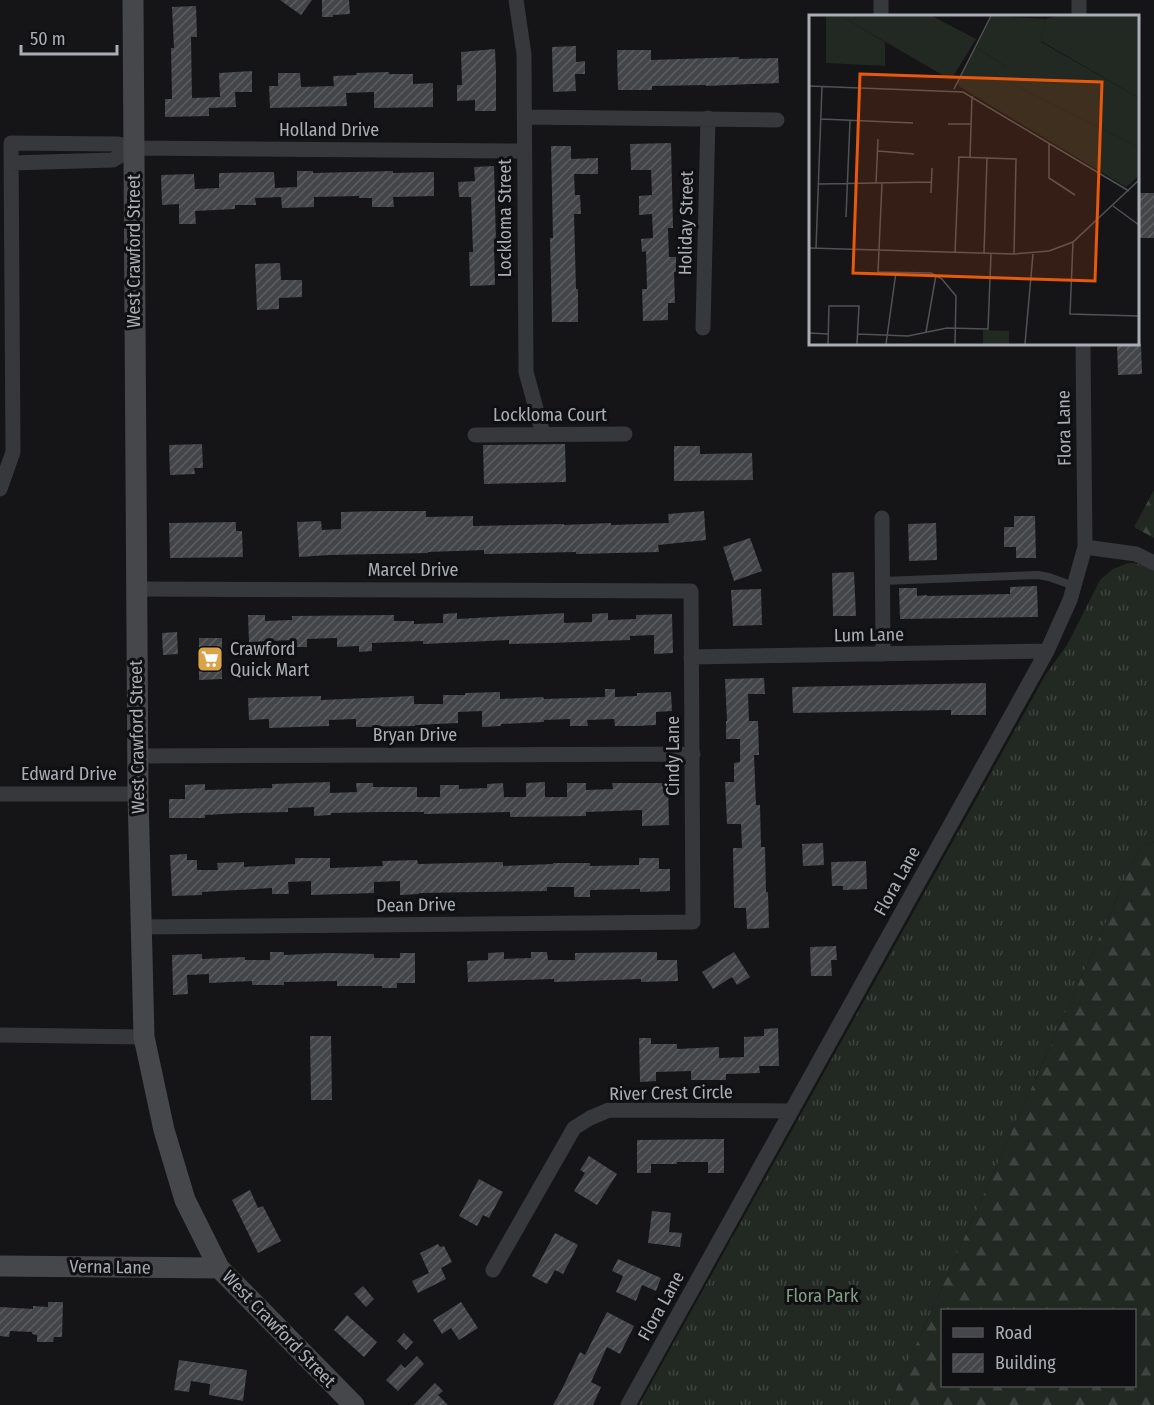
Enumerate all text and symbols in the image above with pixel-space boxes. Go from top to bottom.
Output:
inset map [809,15,1139,345]
scale bar [21,18,117,56]
text: 50 m [30,28,66,50]
street label: Holland Drive [279,119,379,141]
street label: Lockloma Street [494,159,516,277]
street label: Holiday Street [674,171,698,275]
street label: West Crawford Street [123,174,145,328]
street label: Flora Lane [1052,390,1076,466]
street label: Lockloma Court [493,404,607,426]
street label: Marcel Drive [368,559,458,581]
street label: Lum Lane [834,623,904,647]
place label: Crawford Quick Mart [230,638,309,681]
supermarket icon: Crawford Quick Mart [195,644,225,674]
street label: West Crawford Street [125,660,149,814]
street label: Cindy Lane [662,716,684,796]
street label: Bryan Drive [373,724,457,746]
street label: Edward Drive [21,763,117,785]
street label: Flora Lane [869,842,925,919]
street label: Dean Drive [376,893,456,917]
street label: River Crest Circle [609,1081,733,1105]
street label: Verna Lane [69,1255,151,1279]
street label: West Crawford Street [218,1266,340,1392]
street label: Flora Lane [633,1267,689,1344]
park label: Flora Park [786,1285,859,1307]
legend [941,1309,1136,1387]
text: Road [995,1322,1032,1344]
text: Building [995,1352,1056,1374]

